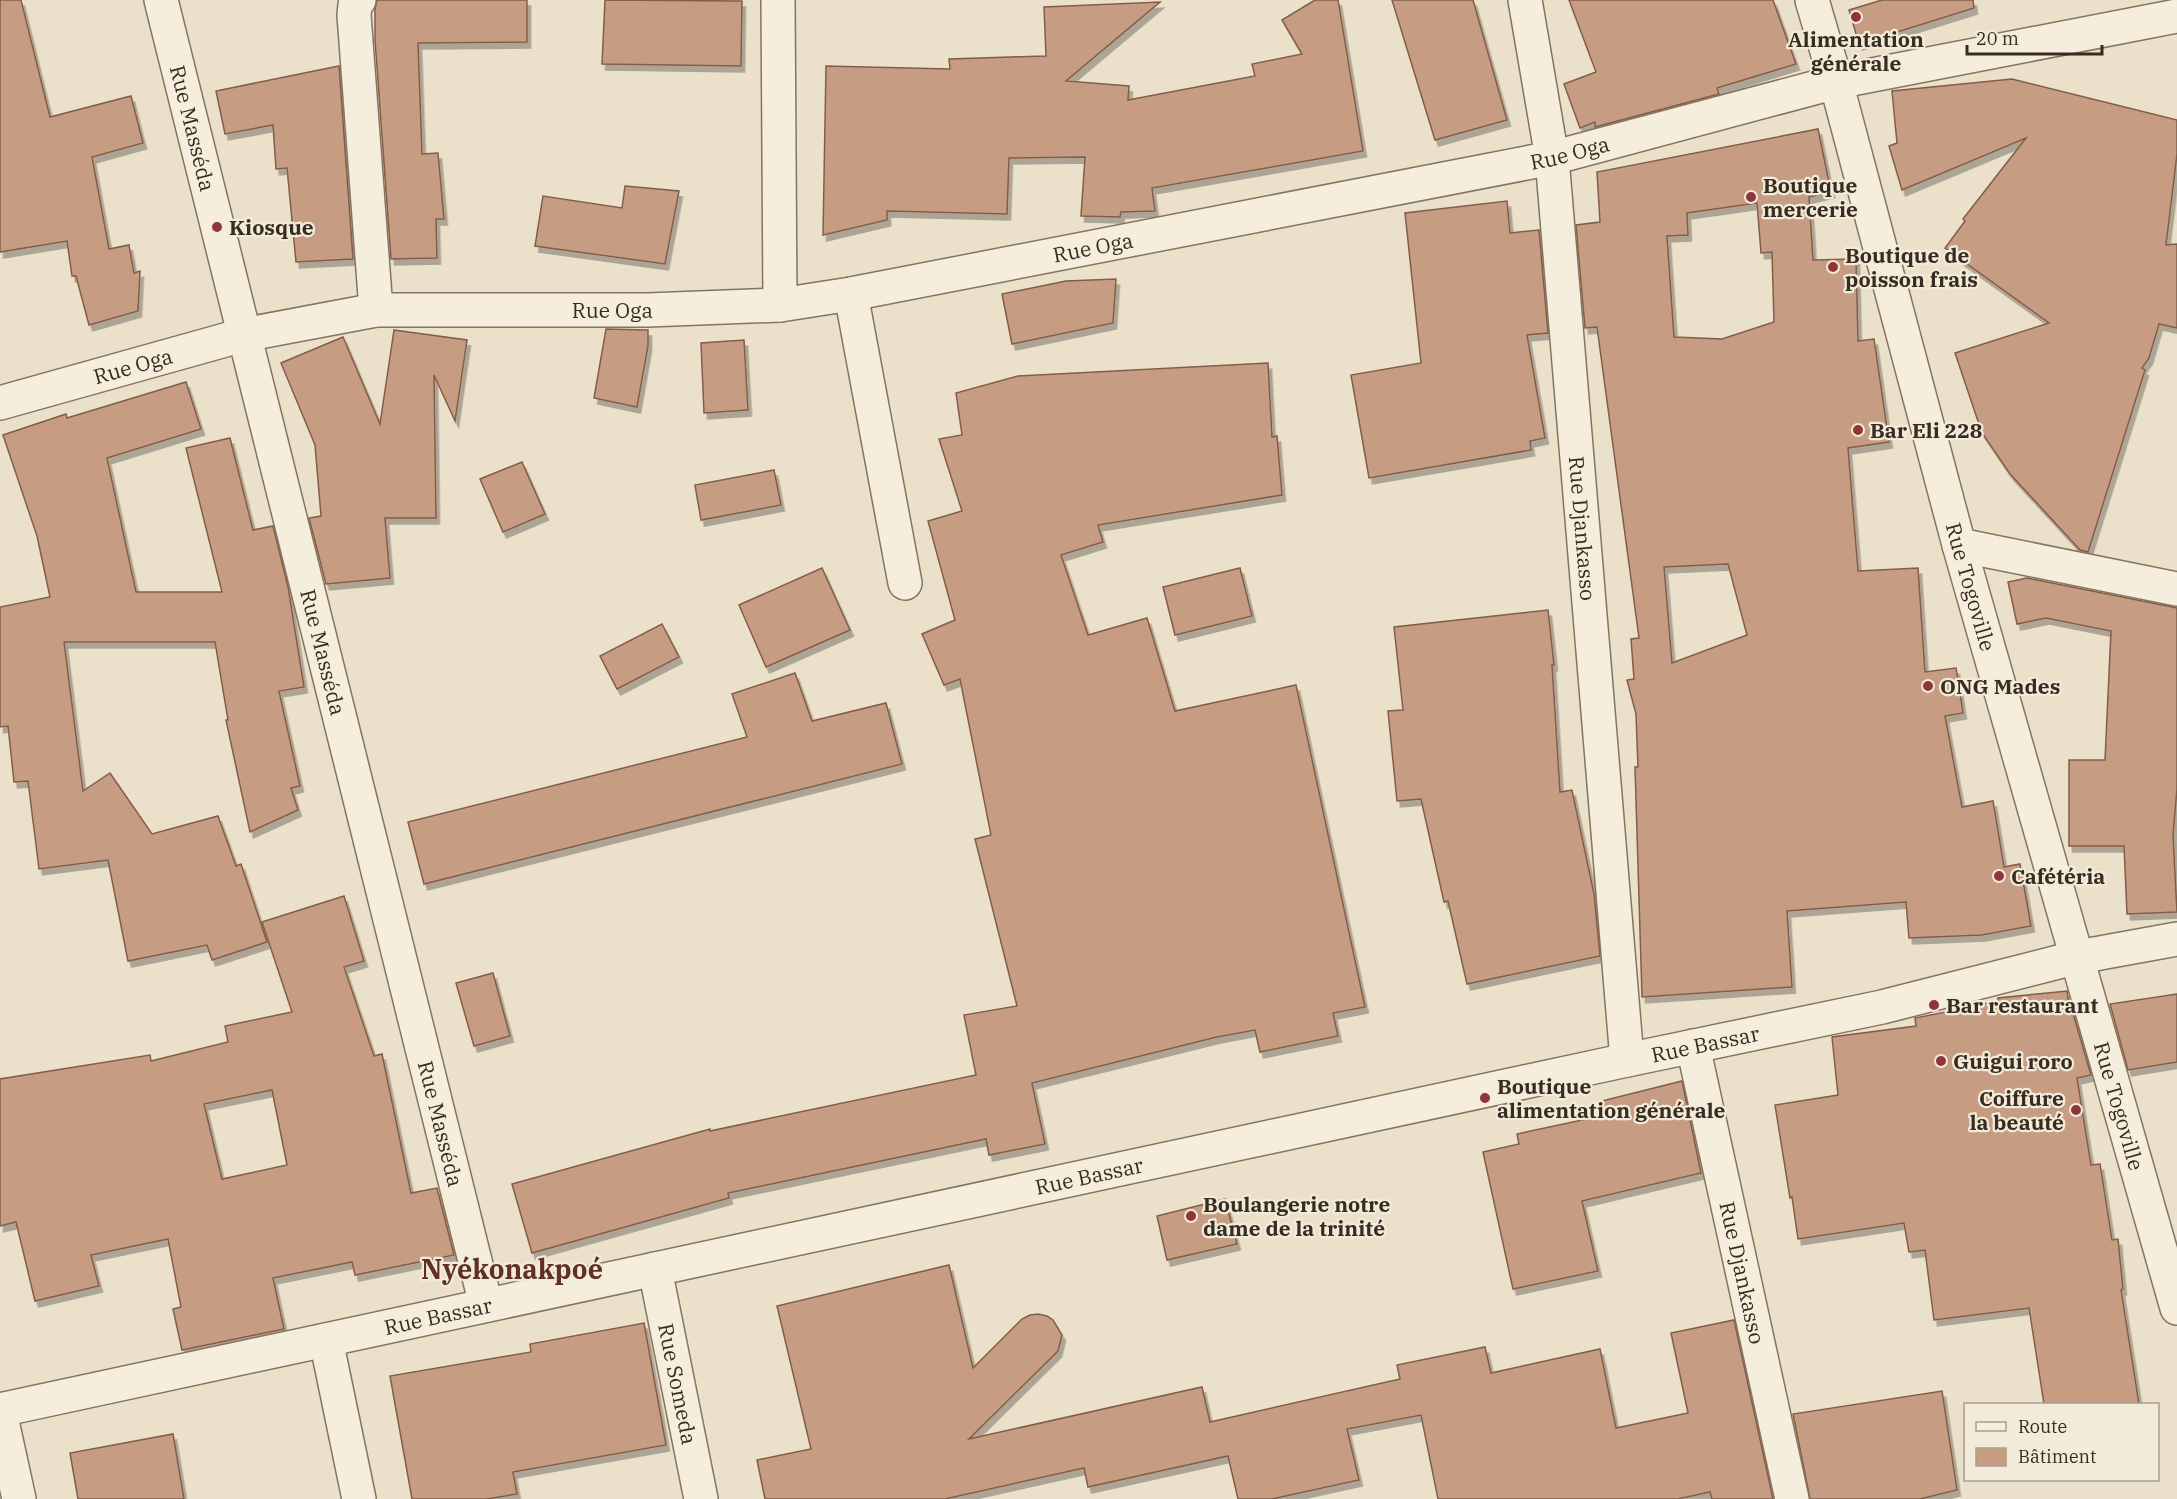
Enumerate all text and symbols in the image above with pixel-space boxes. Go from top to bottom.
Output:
marker: Alimentation générale [1849,10,1863,24]
scale bar [1967,18,2102,56]
place label: Alimentation générale [1788,25,1924,77]
text: 20 m [1976,27,2019,50]
street label: Rue Masséda [164,62,222,194]
street label: Rue Oga [1528,129,1612,176]
place label: Boutique mercerie [1763,171,1858,223]
marker: Boutique mercerie [1744,190,1758,204]
place label: Kiosque [229,213,314,241]
marker: Kiosque [210,220,224,234]
street label: Rue Oga [1050,226,1135,269]
place label: Boutique de poisson frais [1845,241,1978,293]
marker: Boutique de poisson frais [1826,260,1840,274]
street label: Rue Oga [572,296,653,324]
street label: Rue Oga [90,341,176,390]
place label: Bar Eli 228 [1870,416,1982,444]
marker: Bar Eli 228 [1851,423,1865,437]
street label: Rue Djankasso [1563,455,1603,602]
street label: Rue Togoville [1940,519,2003,654]
street label: Rue Masséda [294,586,353,718]
place label: ONG Mades [1940,672,2060,700]
marker: ONG Mades [1921,679,1935,693]
place label: Cafétéria [2011,862,2105,890]
marker: Cafétéria [1992,869,2006,883]
place label: Bar restaurant [1946,991,2098,1019]
marker: Bar restaurant [1927,998,1941,1012]
street label: Rue Bassar [1648,1019,1762,1069]
street label: Rue Togoville [2088,1039,2151,1174]
place label: Guigui roro [1953,1047,2073,1075]
marker: Guigui roro [1934,1054,1948,1068]
street label: Rue Masséda [412,1058,470,1190]
place label: Boutique alimentation générale [1497,1072,1726,1124]
place label: Coiffure la beauté [1970,1084,2064,1136]
marker: Boutique alimentation générale [1478,1091,1492,1105]
marker: Coiffure la beauté [2069,1103,2083,1117]
street label: Rue Bassar [1032,1150,1146,1201]
place label: Boulangerie notre dame de la trinité [1203,1190,1390,1242]
street label: Rue Djankasso [1713,1199,1772,1347]
marker: Boulangerie notre dame de la trinité [1184,1209,1198,1223]
district label: Nyékonakpoé [421,1251,603,1286]
street label: Rue Bassar [381,1290,495,1341]
street label: Rue Someda [652,1321,704,1447]
legend [1964,1403,2159,1481]
text: Route [2018,1415,2067,1438]
text: Bâtiment [2018,1445,2096,1468]

